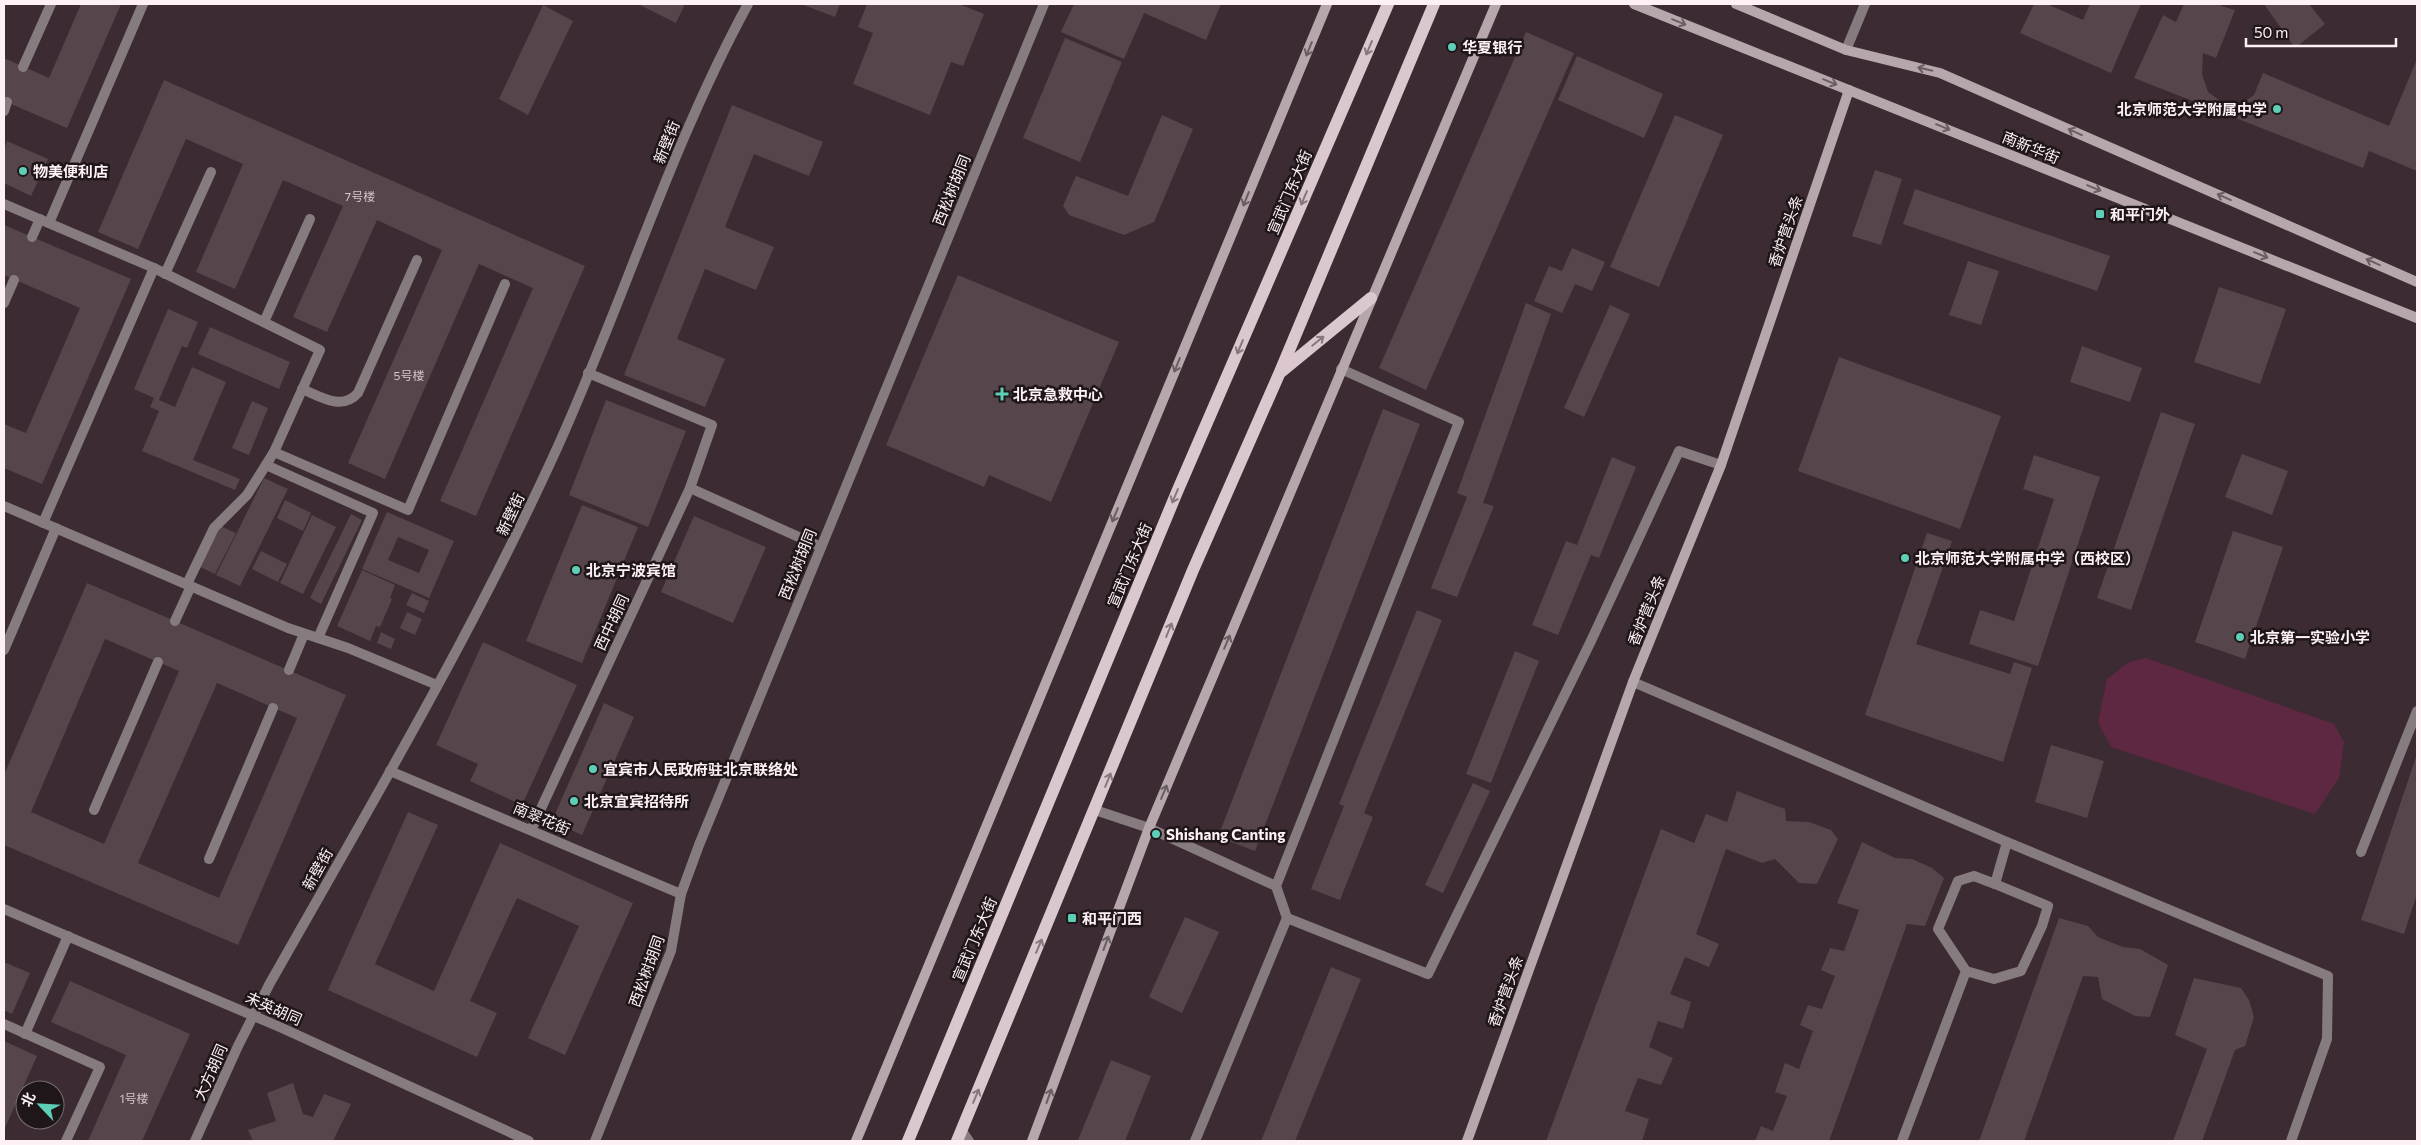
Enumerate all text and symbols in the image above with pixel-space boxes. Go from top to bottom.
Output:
scale bar [2246,15,2396,47]
one-way arrow [1671,18,1686,27]
text: 50 m [2254,23,2288,41]
place label: 华夏银行 [1462,38,1522,56]
one-way arrow [1303,41,1313,56]
one-way arrow [1363,41,1372,56]
marker: 华夏银行 [1446,41,1458,53]
one-way arrow [1918,64,1934,73]
one-way arrow [1822,78,1837,87]
place label: 北京师范大学附属中学 [2117,100,2267,118]
marker: 北京师范大学附属中学 [2271,103,2283,115]
street label: 新壁街 [649,118,683,166]
one-way arrow [1935,123,1950,133]
one-way arrow [2068,126,2083,136]
street label: 南新华街 [2000,127,2062,167]
street label: 宣武门东大街 [1263,147,1315,237]
street label: 西松树胡同 [929,152,973,228]
place label: 物美便利店 [33,162,108,180]
marker: 物美便利店 [17,165,29,177]
one-way arrow [2086,184,2101,193]
house number: 7号楼 [345,189,375,203]
one-way arrow [1299,190,1309,205]
one-way arrow [1241,191,1251,206]
one-way arrow [2217,192,2232,202]
street label: 香炉营头条 [1764,193,1806,269]
place label: 和平门外 [2110,205,2170,223]
marker: 和平门外 [2094,208,2106,220]
one-way arrow [2253,251,2268,260]
one-way arrow [2366,257,2381,267]
one-way arrow [1311,336,1324,347]
one-way arrow [1234,339,1244,354]
one-way arrow [1172,357,1182,372]
house number: 5号楼 [394,368,424,382]
place label: 北京急救中心 [1013,385,1103,403]
marker: 北京急救中心 [995,387,1009,401]
one-way arrow [1170,488,1180,503]
street label: 新壁街 [492,490,528,538]
one-way arrow [1110,507,1120,522]
street label: 宣武门东大街 [1103,520,1155,610]
street label: 西松树胡同 [775,526,819,602]
place label: 北京师范大学附属中学（西校区） [1915,549,2140,567]
marker: 北京师范大学附属中学（西校区） [1899,552,1911,564]
place label: 北京宁波宾馆 [586,561,676,579]
marker: 北京宁波宾馆 [570,564,582,576]
street label: 香炉营头条 [1624,572,1668,648]
street label: 西中胡同 [590,591,632,653]
one-way arrow [1165,622,1174,638]
place label: 北京第一实验小学 [2250,628,2370,646]
marker: 北京第一实验小学 [2234,631,2246,643]
one-way arrow [1223,634,1232,649]
place label: 宜宾市人民政府驻北京联络处 [603,760,798,778]
marker: 宜宾市人民政府驻北京联络处 [587,763,599,775]
one-way arrow [1103,773,1113,788]
one-way arrow [1160,784,1169,800]
place label: 北京宜宾招待所 [584,792,689,810]
marker: 北京宜宾招待所 [568,795,580,807]
street label: 南翠花街 [511,798,573,838]
place label: Shishang Canting [1166,825,1286,843]
marker: Shishang Canting [1150,828,1162,840]
street label: 新壁街 [298,845,336,893]
street label: 宣武门东大街 [948,894,1000,984]
place label: 和平门西 [1082,909,1142,927]
marker: 和平门西 [1066,912,1078,924]
street label: 西松树胡同 [625,933,667,1009]
one-way arrow [1102,936,1111,951]
one-way arrow [1034,939,1044,954]
street label: 香炉营头条 [1484,953,1526,1029]
street label: 未英胡同 [243,988,305,1028]
street label: 大方胡同 [190,1041,230,1103]
north arrow [15,1080,65,1130]
one-way arrow [1045,1088,1054,1104]
text: 北 [17,1089,38,1109]
one-way arrow [972,1089,981,1104]
house number: 1号楼 [119,1091,149,1105]

